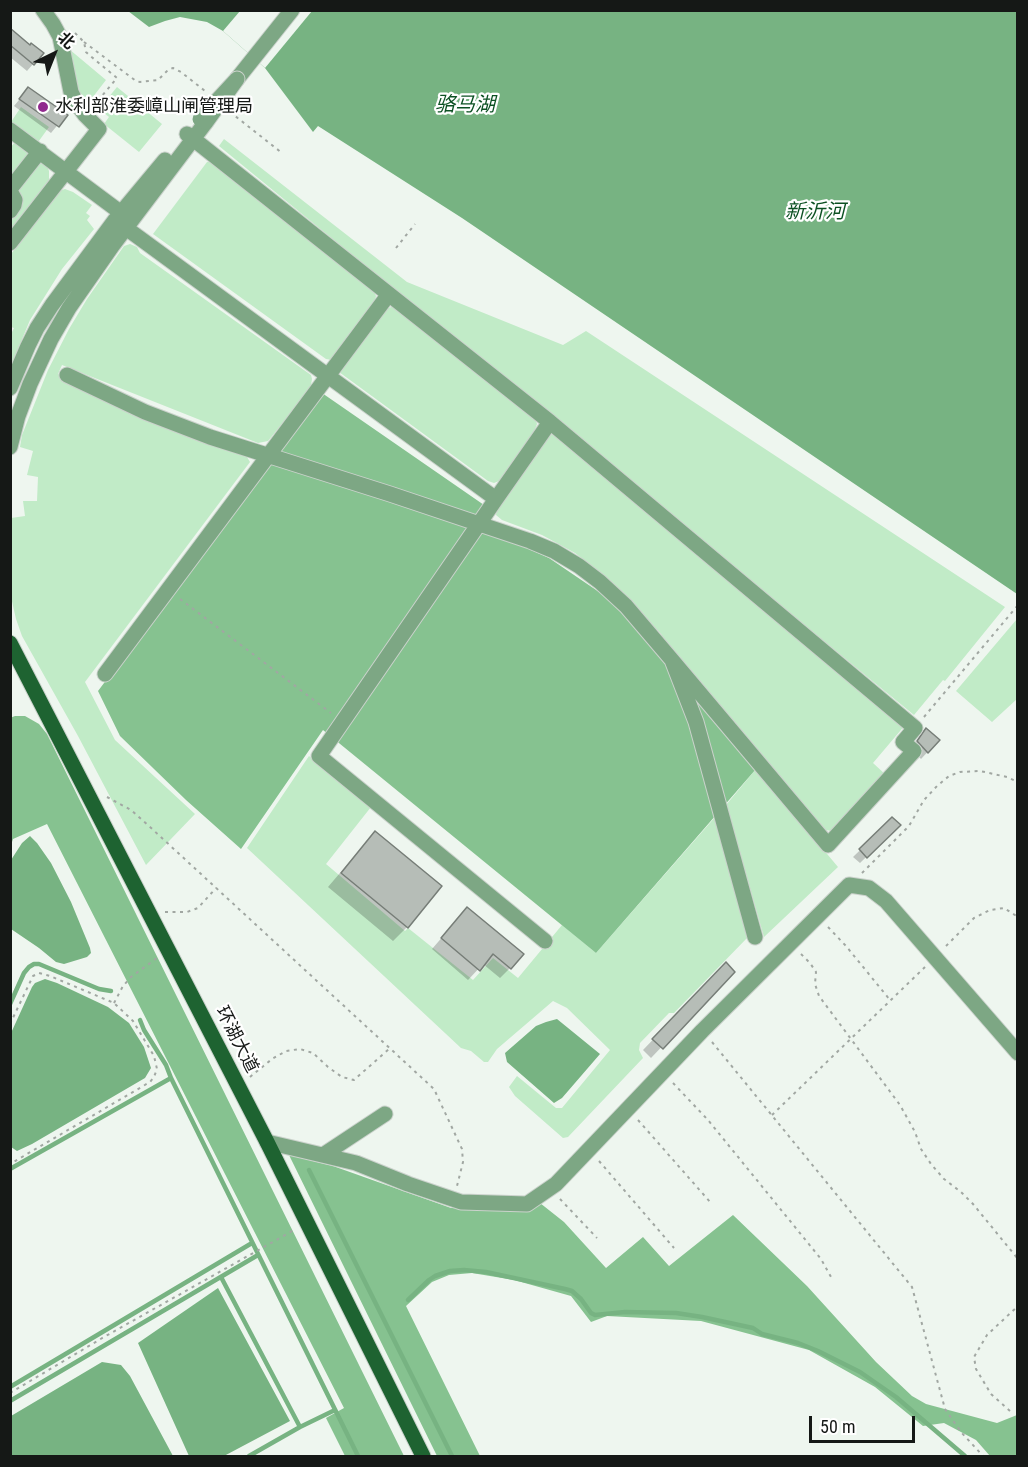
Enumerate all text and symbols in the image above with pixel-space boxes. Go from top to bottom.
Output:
north arrow [24,24,84,84]
text: 北 [54,28,79,53]
water label: 骆马湖 [435,94,495,118]
place label: 水利部淮委嶂山闸管理局 [55,96,253,118]
marker: 水利部淮委嶂山闸管理局 [36,100,50,114]
water label: 新沂河 [785,201,845,225]
street label: 环湖大道 [210,1003,262,1077]
scale bar [812,1404,918,1442]
text: 50 m [820,1416,855,1437]

